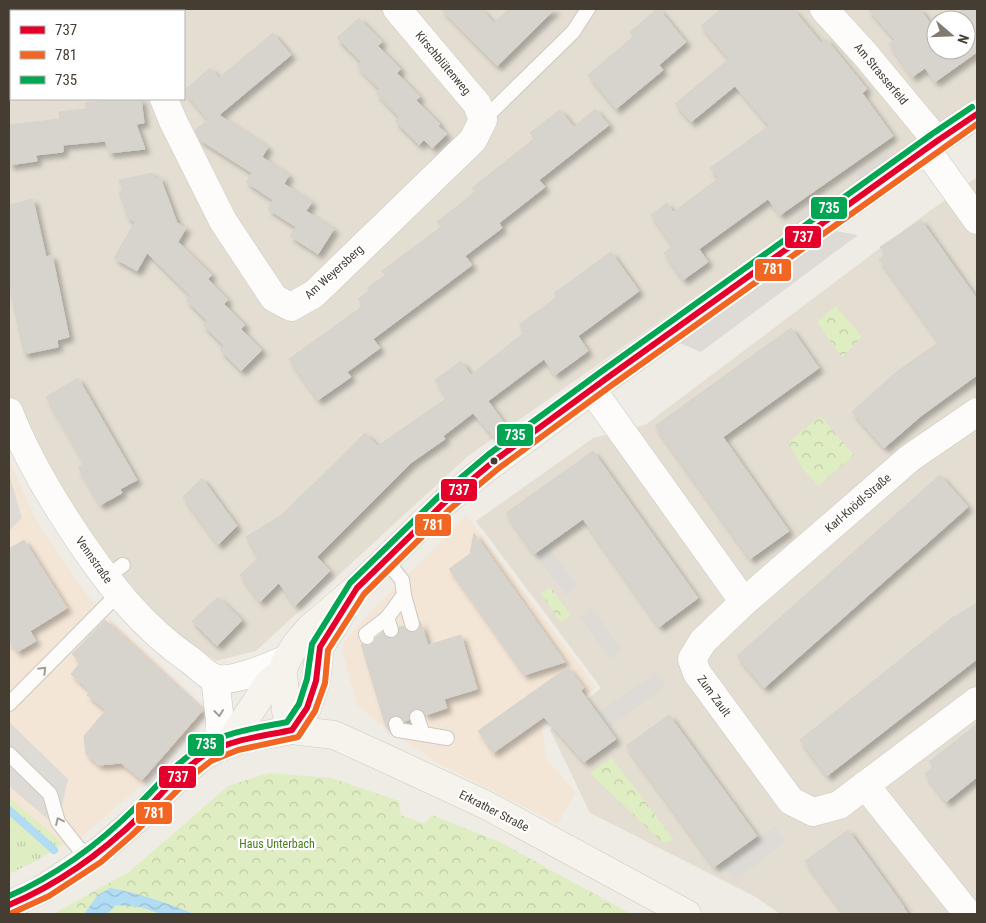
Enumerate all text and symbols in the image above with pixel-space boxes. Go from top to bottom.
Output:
legend [10,10,185,100]
north arrow [926,10,976,60]
text: 737 [55,21,77,39]
street label: Kirschblütenweg [412,28,474,98]
text: N [954,33,972,46]
street label: Am Strasserfeld [851,40,911,108]
text: 781 [55,46,77,64]
text: 735 [55,71,77,89]
line badge: 735 [810,196,848,220]
text: 735 [818,200,840,216]
line badge: 737 [784,225,822,249]
text: 737 [792,229,814,245]
street label: Am Weyersberg [302,242,366,302]
line badge: 781 [754,258,792,282]
text: 781 [762,261,784,277]
line badge: 735 [496,423,534,447]
text: 735 [504,427,526,443]
unlabelled marker [489,456,499,466]
street label: Karl-Knödl-Straße [822,470,894,535]
line badge: 737 [440,478,478,502]
text: 737 [448,482,470,498]
line badge: 781 [414,513,452,537]
text: 781 [422,517,444,533]
street label: Vennstraße [73,534,115,586]
one-way arrow [37,666,46,675]
street label: Zum Zault [694,673,734,720]
one-way arrow [213,709,224,717]
line badge: 735 [187,733,225,757]
text: 735 [195,736,217,752]
line badge: 737 [158,765,197,789]
text: 737 [167,769,189,785]
street label: Erkrather Straße [457,787,532,835]
line badge: 781 [135,801,173,825]
text: 781 [143,805,165,821]
one-way arrow [55,817,65,826]
park label: Haus Unterbach [239,837,315,851]

